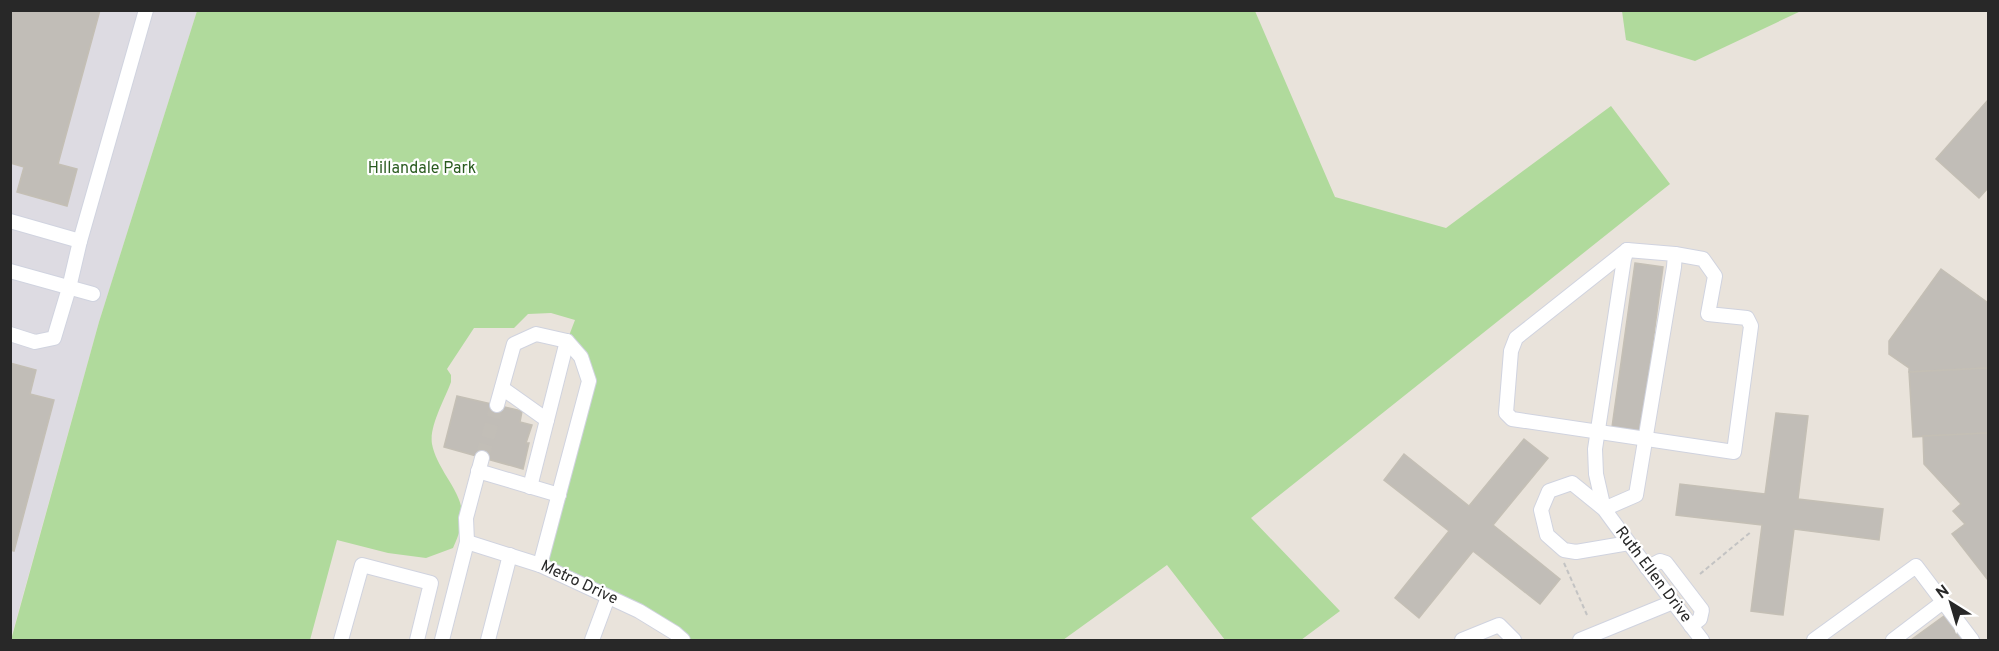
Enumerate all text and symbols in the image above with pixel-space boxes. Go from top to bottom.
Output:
park label: Hillandale Park [368,159,476,179]
street label: Ruth Ellen Drive [1610,523,1696,627]
street label: Metro Drive [537,556,621,610]
north arrow [1921,573,1981,633]
text: N [1933,581,1954,604]

